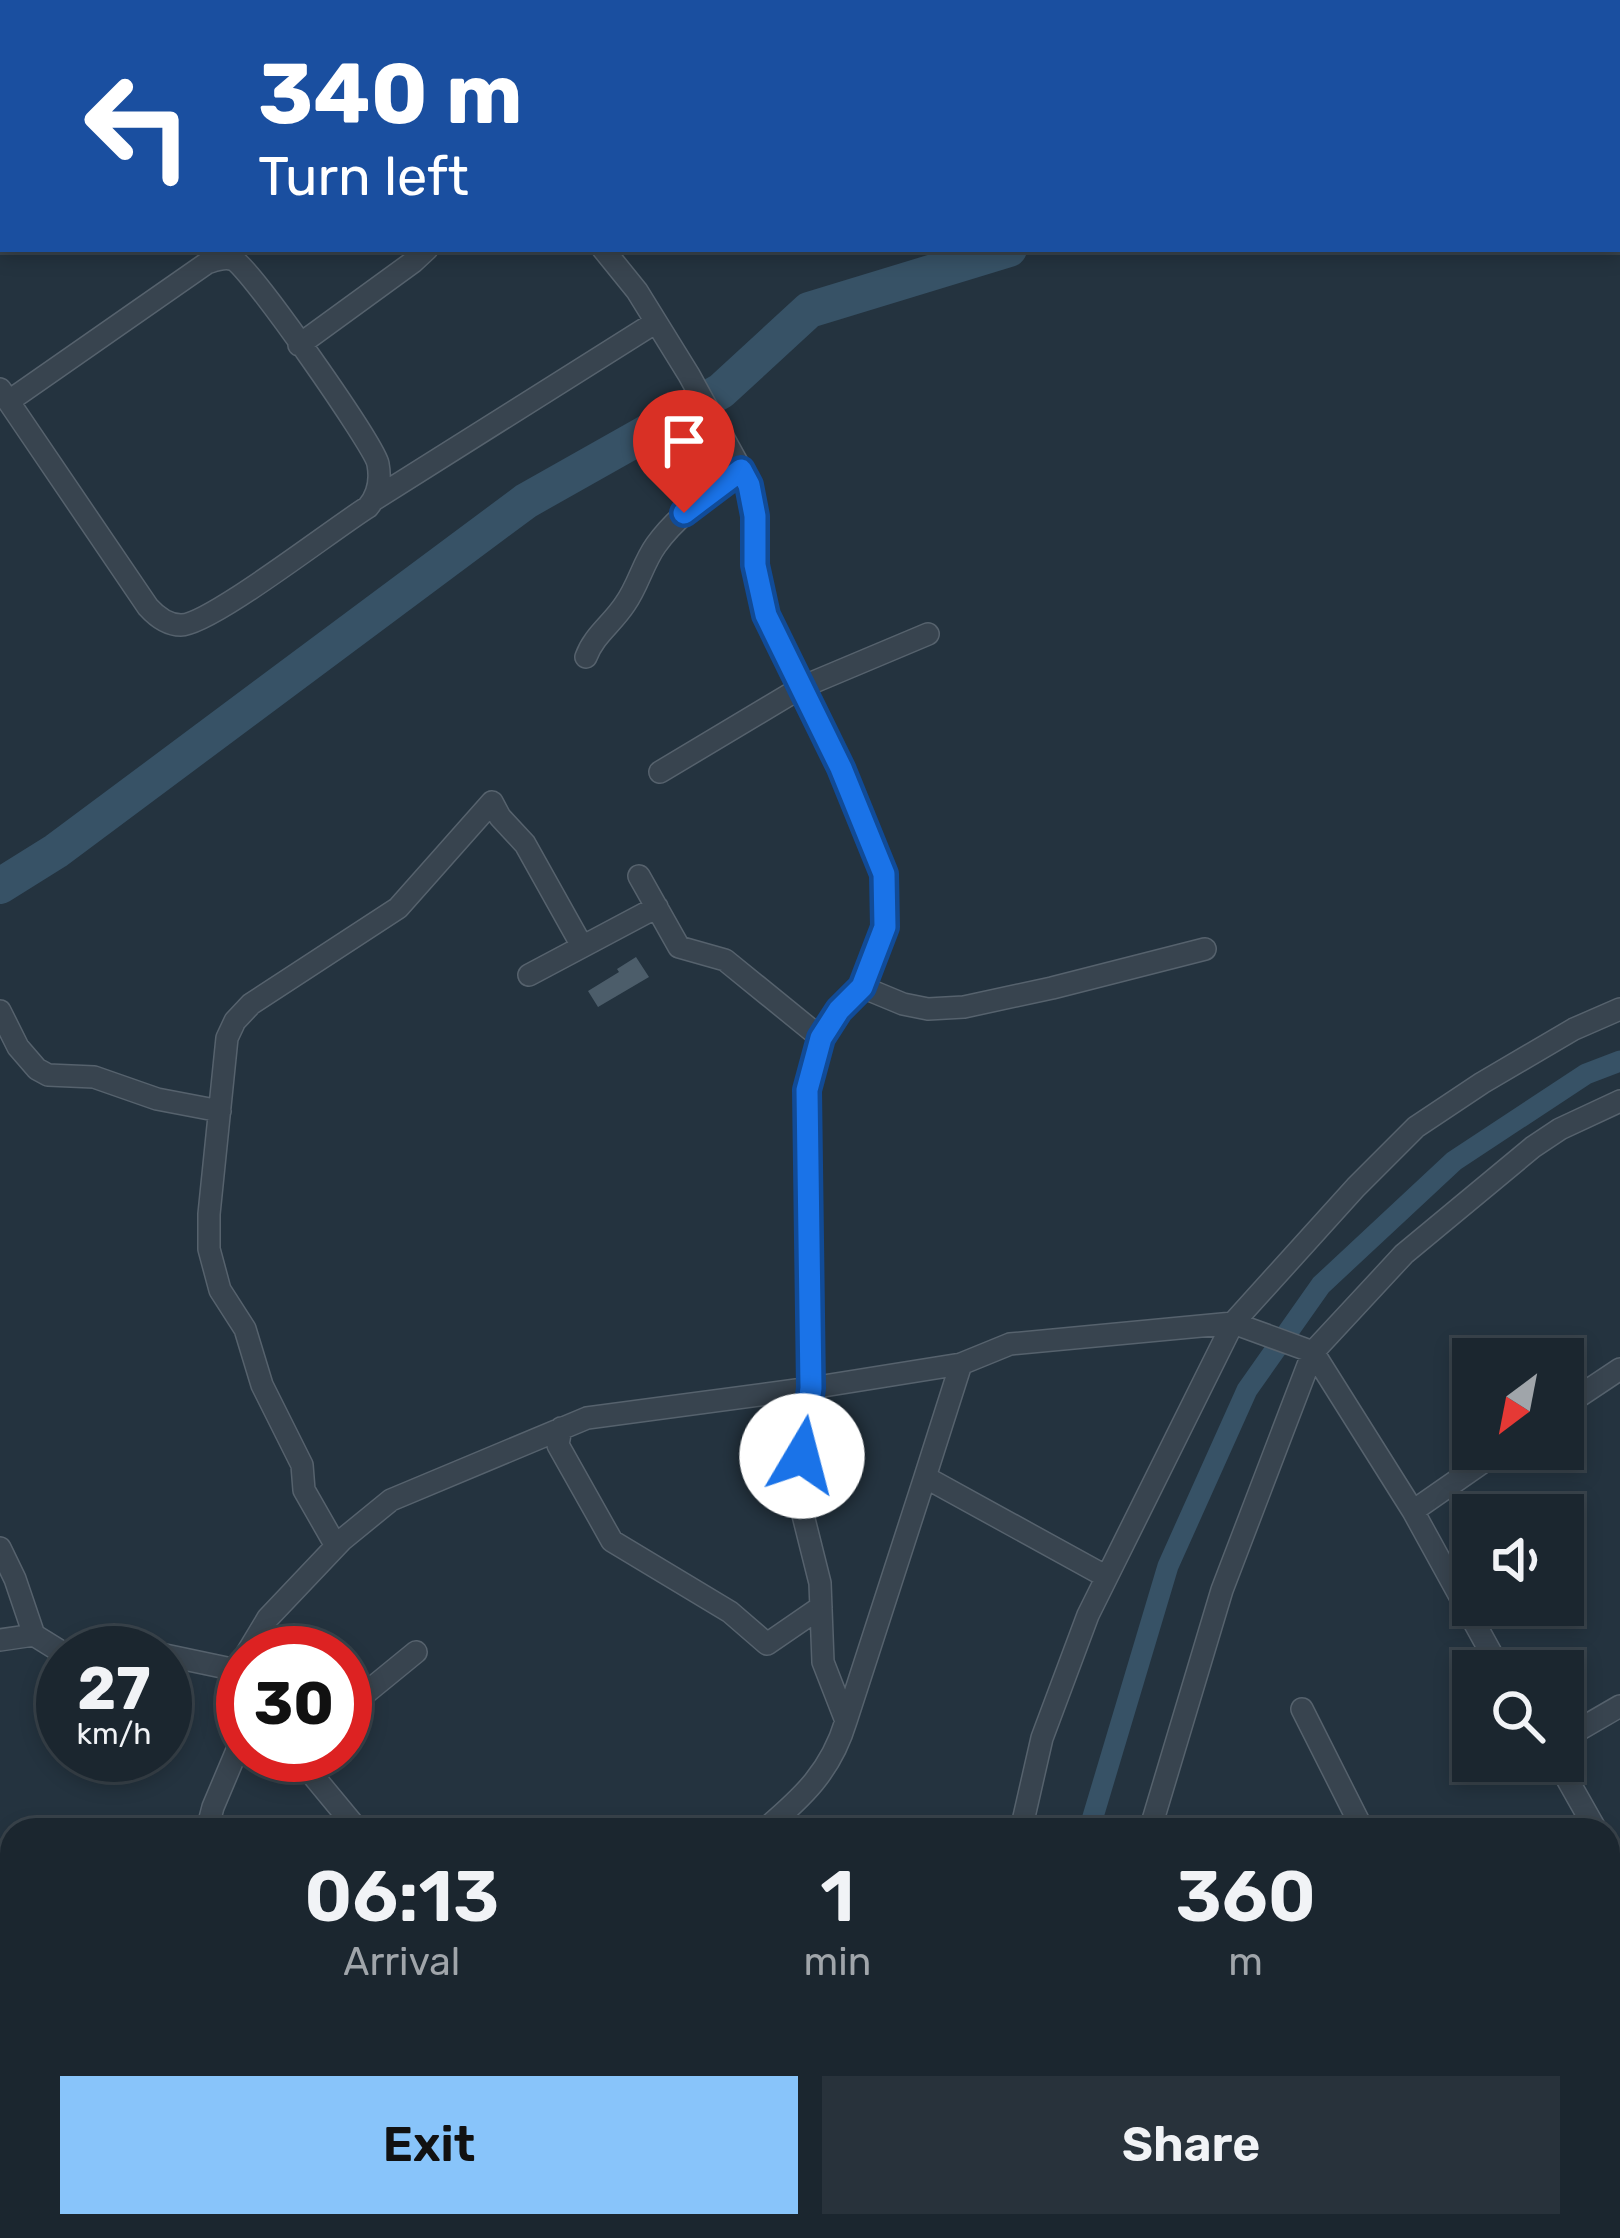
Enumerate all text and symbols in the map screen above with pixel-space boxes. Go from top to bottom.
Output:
text: 340 m [258,44,523,144]
icon: left [60,48,216,204]
text: Turn left [258,145,469,209]
pin [633,390,735,513]
icon: arrive [651,408,717,474]
north arrow [1452,1338,1584,1470]
map controls [1452,1338,1584,1782]
position arrow [739,1393,865,1519]
button: sound [1452,1494,1584,1626]
speed limit sign: 30 [216,1626,372,1782]
button: search [1452,1650,1584,1782]
text: 27 [77,1653,151,1724]
text: km/h [77,1716,151,1752]
text: 06:13 [304,1854,499,1939]
text: 1 [820,1854,855,1939]
text: 360 [1175,1854,1316,1939]
text: Arrival [343,1939,460,1985]
text: min [804,1939,871,1985]
text: m [1228,1939,1263,1985]
button: Exit [60,2076,798,2214]
button: Share [822,2076,1560,2214]

